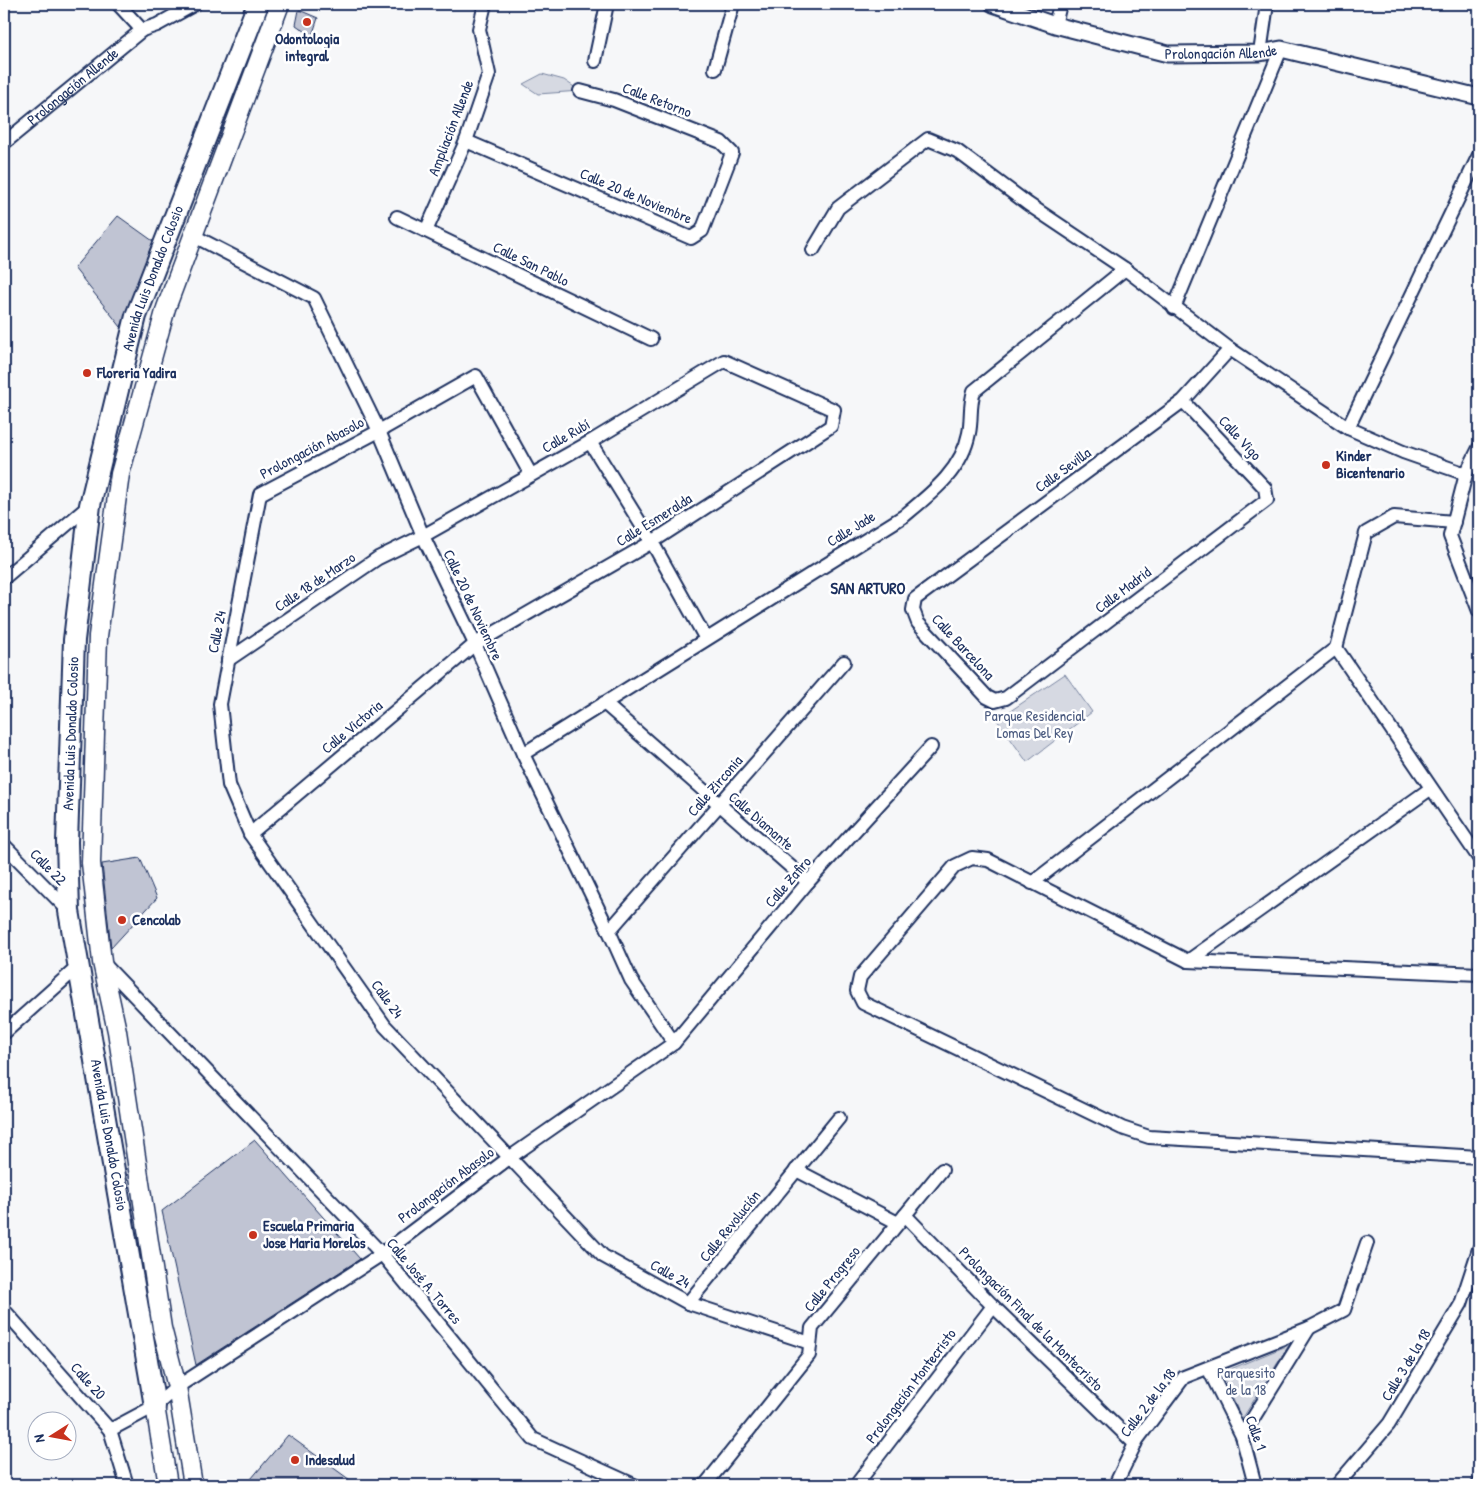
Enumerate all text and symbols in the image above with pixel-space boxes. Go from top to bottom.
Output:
marker: Odontologia integral [301,16,313,28]
place label: Odontologia integral [275,28,339,67]
street label: Prolongación Allende [1165,39,1279,64]
street label: Prolongación Allende [22,43,123,130]
street label: Ampliación Allende [423,77,478,179]
street label: Calle Retorno [620,77,695,122]
street label: Calle 20 de Noviembre [577,162,696,229]
street label: Avenida Luis Donaldo Colosio [117,202,188,353]
street label: Calle San Pablo [490,236,573,291]
place label: Floreria Yadira [96,362,176,383]
marker: Floreria Yadira [81,367,93,379]
street label: Prolongación Abasolo [256,411,368,484]
street label: Calle Vigo [1214,411,1267,465]
street label: Calle Rubí [538,413,594,458]
street label: Calle Sevilla [1030,442,1095,497]
place label: Kinder Bicentenario [1336,445,1405,483]
marker: Kinder Bicentenario [1320,459,1332,471]
street label: Calle Esmeralda [612,488,696,551]
street label: Calle Jade [823,506,879,552]
street label: Calle 20 de Noviembre [439,546,508,664]
street label: Calle 18 de Marzo [270,547,359,616]
street label: Calle Madrid [1090,561,1155,618]
district label: SAN ARTURO [831,577,906,599]
street label: Calle 24 [202,609,231,655]
street label: Calle Barcelona [927,609,1000,685]
street label: Avenida Luis Donaldo Colosio [57,656,83,811]
street label: Calle Victoria [317,695,387,758]
park label: Parque Residencial Lomas Del Rey [985,705,1085,743]
street label: Calle Zirconia [682,751,747,821]
street label: Calle Diamante [724,786,799,855]
street label: Calle 22 [25,844,71,890]
street label: Calle Zafiro [760,852,816,912]
place label: Cencolab [132,909,181,930]
marker: Cencolab [116,914,128,926]
street label: Calle 24 [366,975,409,1022]
street label: Avenida Luis Donaldo Colosio [86,1058,133,1212]
street label: Prolongación Abasolo [393,1142,498,1228]
street label: Calle Revolución [694,1185,765,1266]
place label: Escuela Primaria Jose Maria Morelos [263,1215,366,1253]
marker: Escuela Primaria Jose Maria Morelos [247,1229,259,1241]
street label: Calle José A. Torres [382,1233,467,1329]
street label: Calle Progreso [799,1241,865,1316]
street label: Prolongación Final de la Montecristo [955,1242,1108,1395]
street label: Calle 24 [647,1254,694,1293]
street label: Prolongación Montecristo [860,1324,961,1447]
street label: Calle 3 de la 18 [1376,1325,1435,1405]
street label: Calle 20 [66,1357,111,1404]
park label: Parquesito de la 18 [1217,1362,1275,1400]
street label: Calle 2 de la 18 [1115,1364,1180,1441]
north arrow [28,1412,78,1462]
street label: Calle 1 [1241,1413,1272,1453]
text: N [29,1433,49,1444]
place label: Indesalud [305,1449,355,1470]
marker: Indesalud [289,1454,301,1466]

